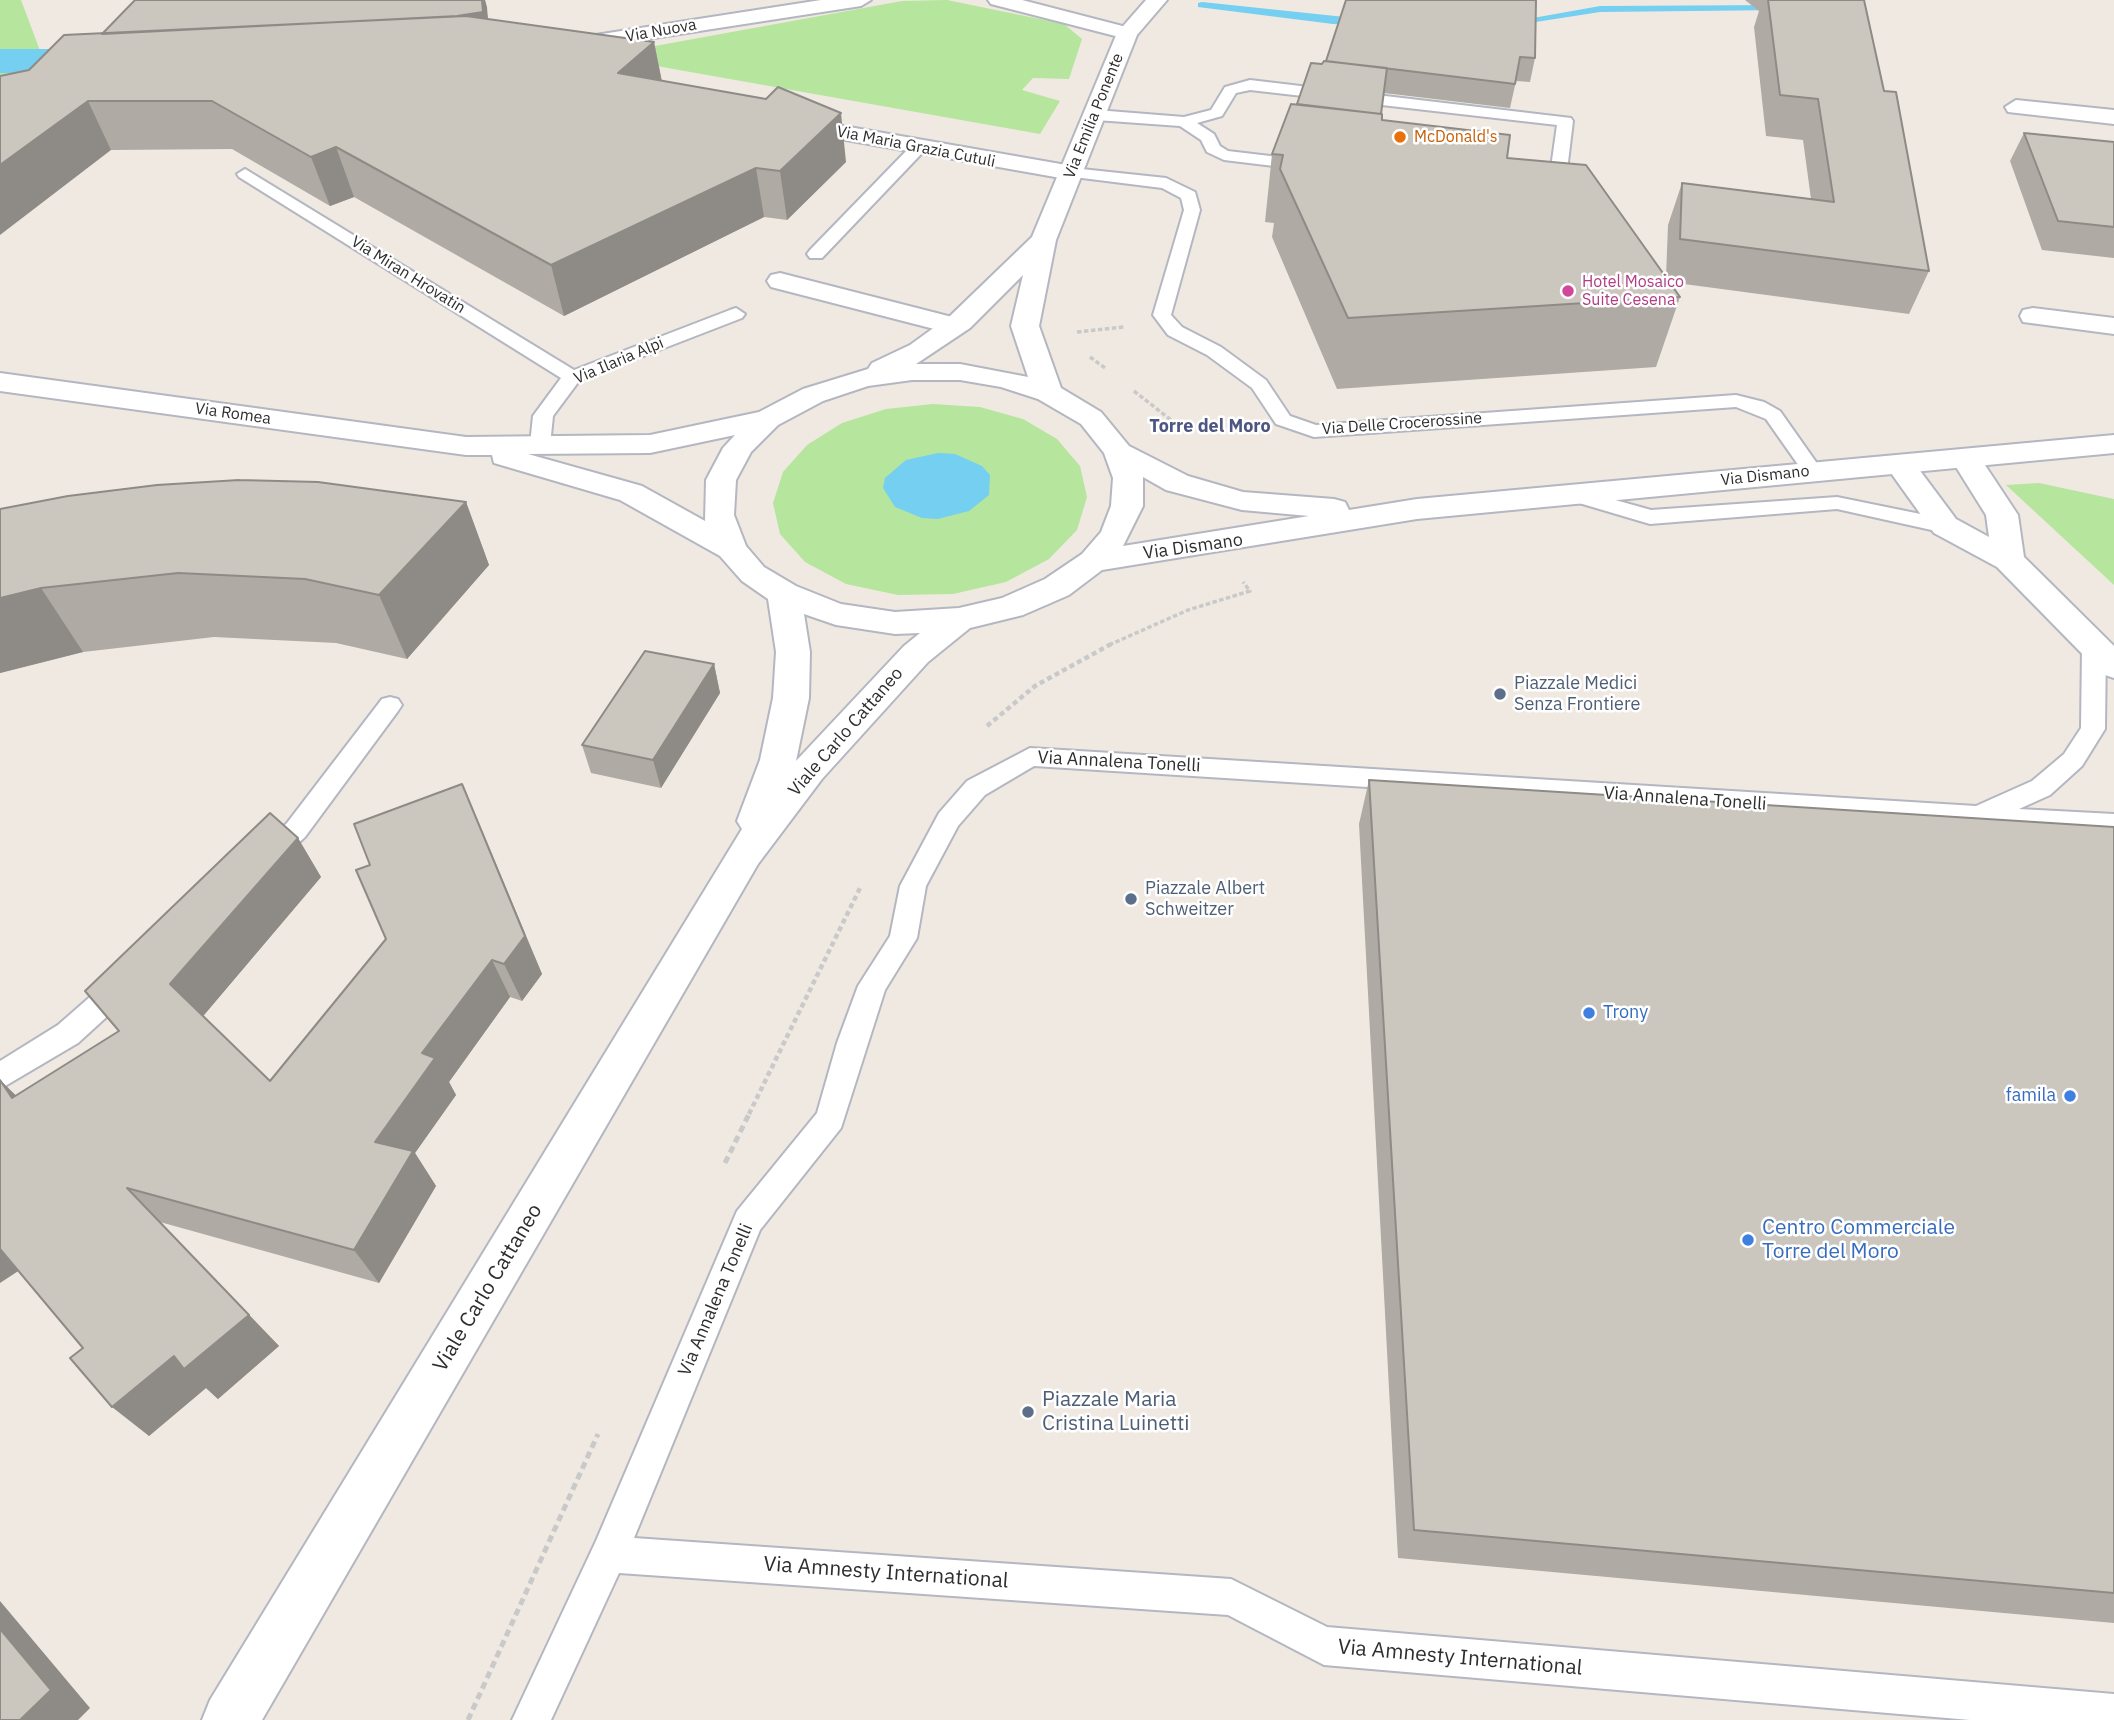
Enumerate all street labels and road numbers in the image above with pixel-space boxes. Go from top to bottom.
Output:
street label: Via Nuova [624,15,698,47]
street label: Via Emilia Ponente [1060,50,1128,182]
street label: Via Maria Grazia Cutuli [835,122,997,172]
street label: Via Miran Hrovatin [347,232,469,318]
street label: Via Ilaria Alpi [571,334,667,388]
street label: Via Romea [194,399,272,429]
street label: Via Delle Crocerossine [1321,409,1483,439]
street label: Via Dismano [1720,462,1810,490]
street label: Via Dismano [1142,529,1244,565]
street label: Viale Carlo Cattaneo [784,663,908,801]
street label: Via Annalena Tonelli [1037,747,1201,777]
street label: Via Annalena Tonelli [1603,783,1767,815]
street label: Viale Carlo Cattaneo [428,1200,548,1376]
street label: Via Annalena Tonelli [674,1221,758,1379]
street label: Via Amnesty International [763,1552,1009,1594]
street label: Via Amnesty International [1337,1635,1583,1681]

